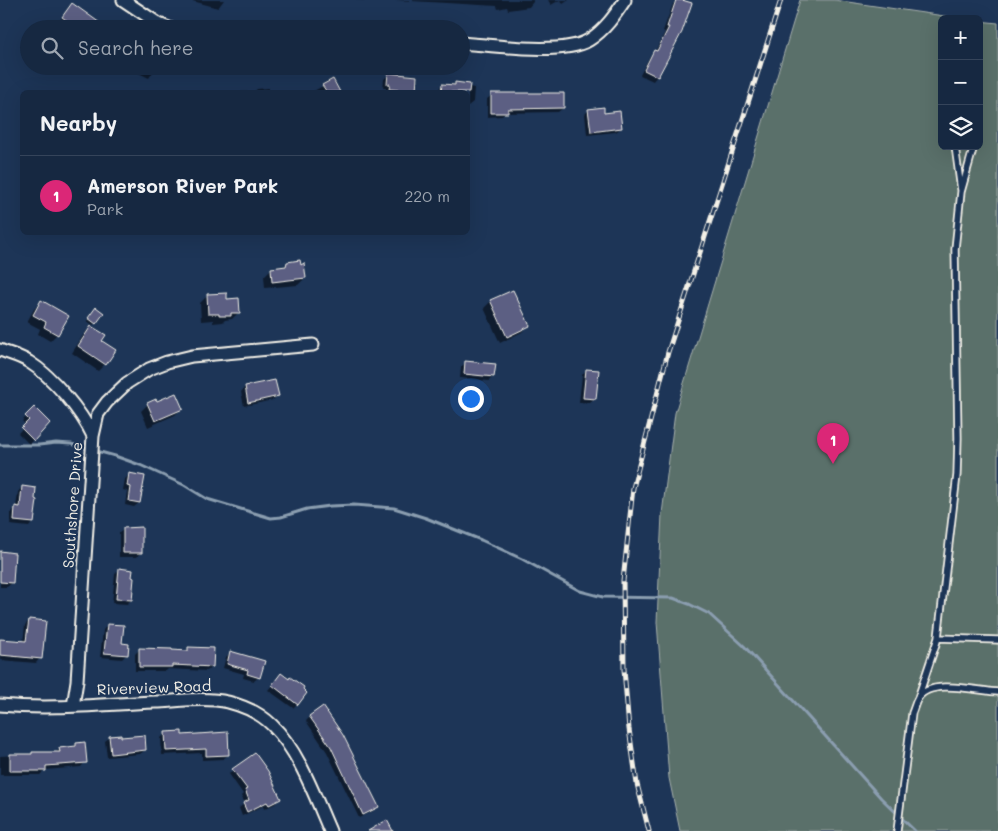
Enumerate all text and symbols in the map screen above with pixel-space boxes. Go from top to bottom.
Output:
map controls [938,15,983,150]
button: + [938,15,983,60]
search box [20,20,470,75]
icon: search [38,34,66,62]
text: Search here [78,35,194,60]
button: − [938,60,983,105]
button: layers [938,105,983,150]
text: Nearby [40,109,117,136]
text: Amerson River Park [87,173,278,198]
text: 1 [52,185,60,206]
text: 220 m [404,185,450,206]
text: Park [87,198,123,219]
your location [458,386,484,412]
pin: 1 [817,423,849,464]
street label: Southshore Drive [58,441,86,569]
street label: Riverview Road [96,675,212,699]

